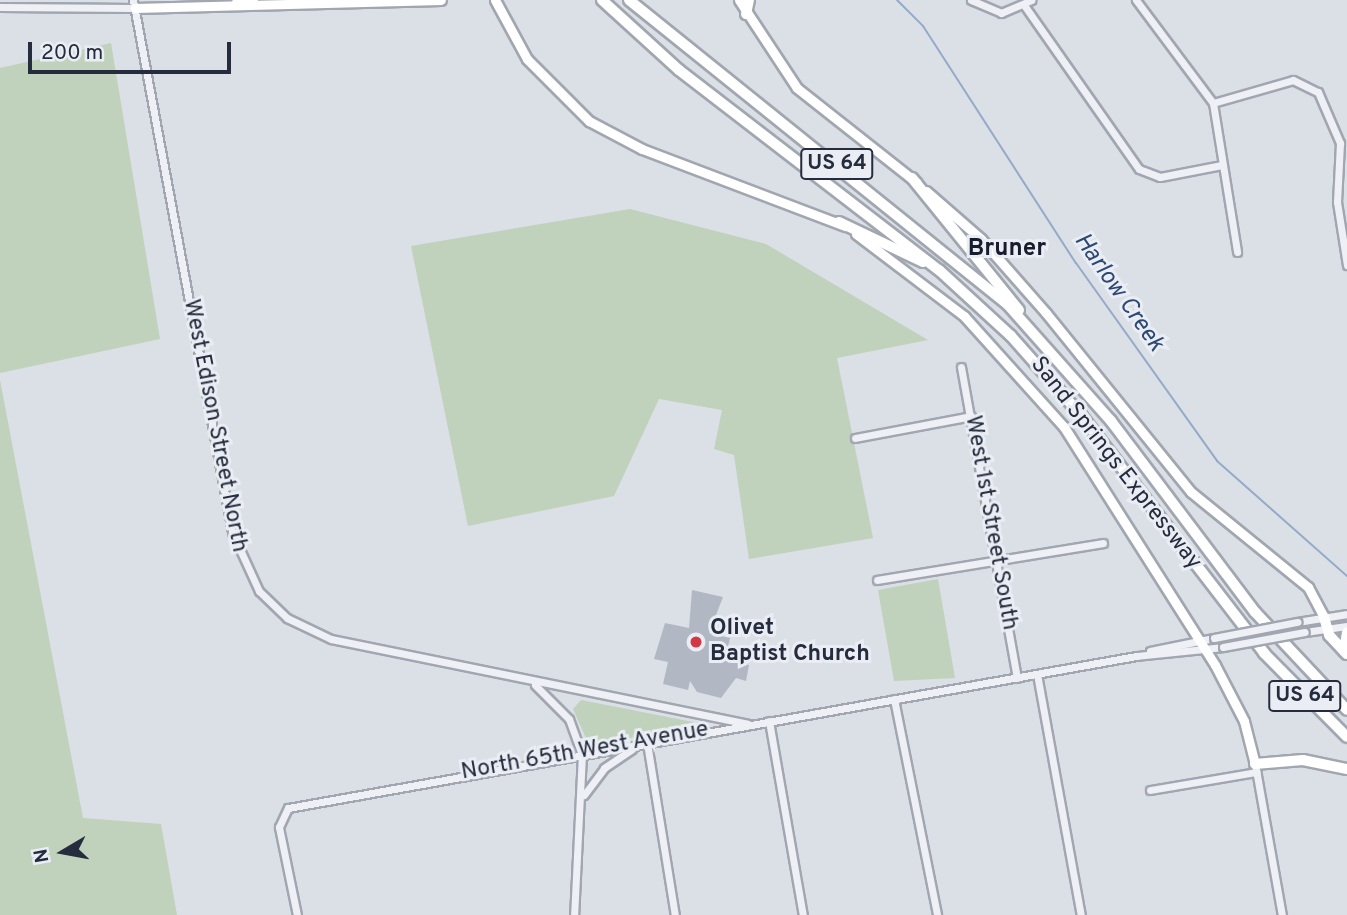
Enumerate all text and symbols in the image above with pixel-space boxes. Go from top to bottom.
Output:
scale bar [32,28,234,72]
text: 200 m [41,40,103,67]
road number: US 64 [800,146,874,182]
water label: Harlow Creek [1067,228,1169,358]
district label: Bruner [968,236,1046,264]
street label: West Edison Street North [176,297,252,555]
street label: Sand Springs Expressway [1023,352,1207,576]
street label: West 1st Street South [958,414,1022,632]
place label: Olivet Baptist Church [710,615,870,669]
marker: Olivet Baptist Church [688,634,704,650]
road number: US 64 [1268,678,1342,714]
street label: North 65th West Avenue [458,717,712,787]
north arrow [28,817,98,887]
text: N [29,847,55,864]

